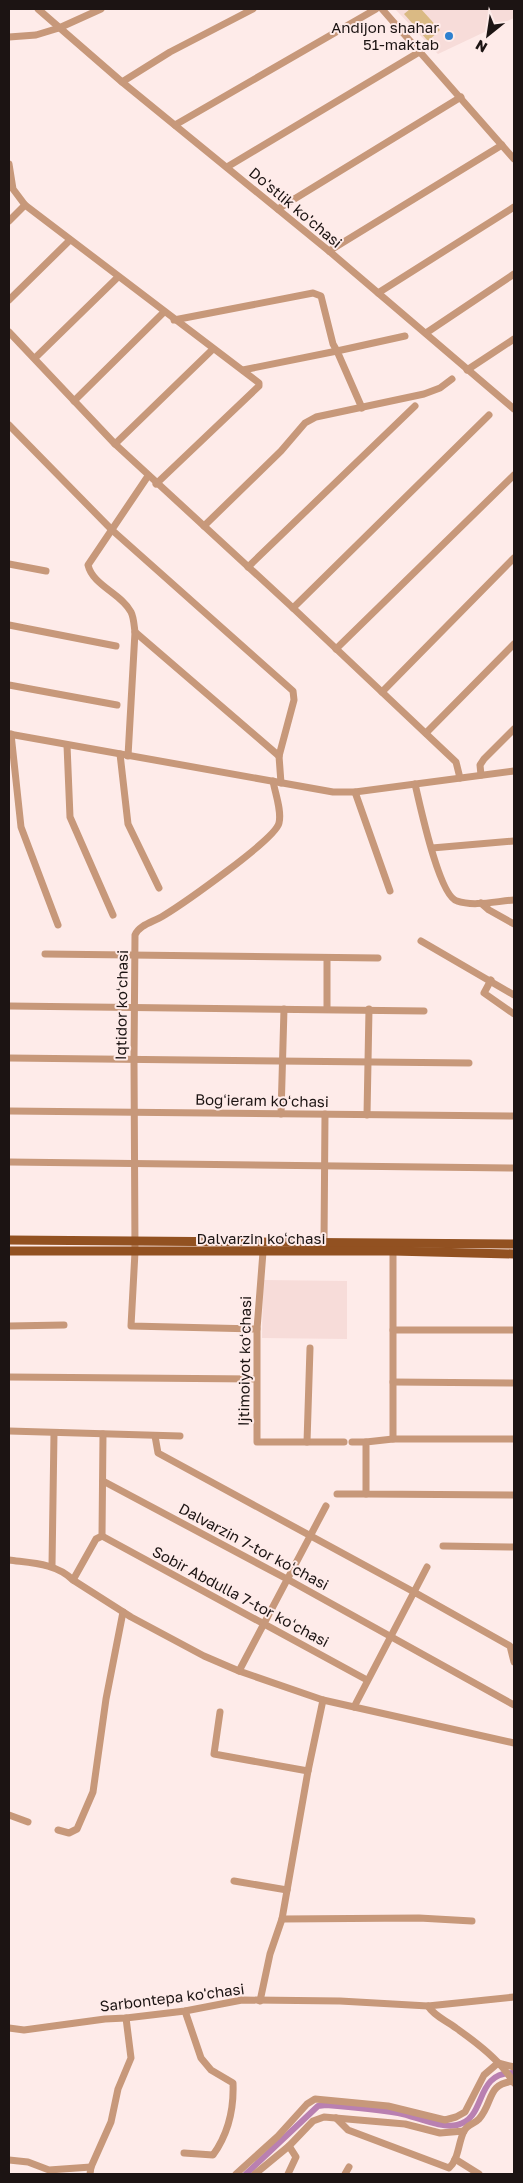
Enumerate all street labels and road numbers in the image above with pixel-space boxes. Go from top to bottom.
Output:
street label: Do'stlik ko'chasi [246,163,346,251]
street label: Iqtidor koʻchasi [111,950,131,1060]
street label: Bogʻieram koʻchasi [195,1090,329,1110]
street label: Dalvarzin koʻchasi [197,1229,325,1247]
street label: Ijtimoiyot koʻchasi [234,1296,254,1426]
street label: Dalvarzin 7-tor koʻchasi [176,1499,332,1593]
street label: Sobir Abdulla 7-tor koʻchasi [150,1542,332,1650]
street label: Sarbontepa ko'chasi [99,1979,245,2015]

